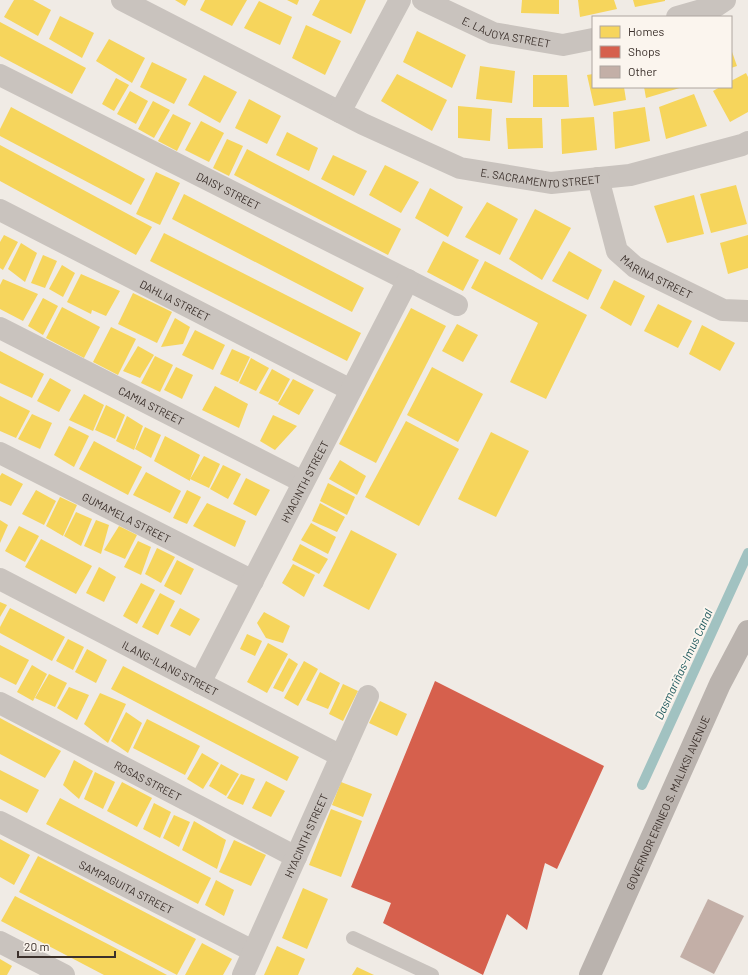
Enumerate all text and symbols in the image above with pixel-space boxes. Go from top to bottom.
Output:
street label: E. LAJOYA STREET [460,13,552,49]
legend [592,16,732,88]
text: Homes [628,24,665,38]
text: Shops [628,44,661,58]
text: Other [628,64,658,78]
street label: E. SACRAMENTO STREET [480,165,601,190]
street label: DAISY STREET [195,169,263,212]
street label: MARINA STREET [619,251,695,301]
street label: DAHLIA STREET [138,276,213,323]
street label: CAMIA STREET [117,383,186,427]
street label: HYACINTH STREET [278,438,331,524]
street label: GUMAMELA STREET [80,489,173,545]
water label: Dasmariñas-Imus Canal [651,606,715,721]
street label: ILANG-ILANG STREET [120,637,221,698]
street label: GOVERNOR ERINEO S. MALIKSI AVENUE [623,713,712,892]
street label: ROSAS STREET [112,757,184,803]
street label: HYACINTH STREET [281,791,330,879]
street label: SAMPAGUITA STREET [77,857,176,916]
scale bar [18,933,115,959]
text: 20 m [24,939,50,953]

